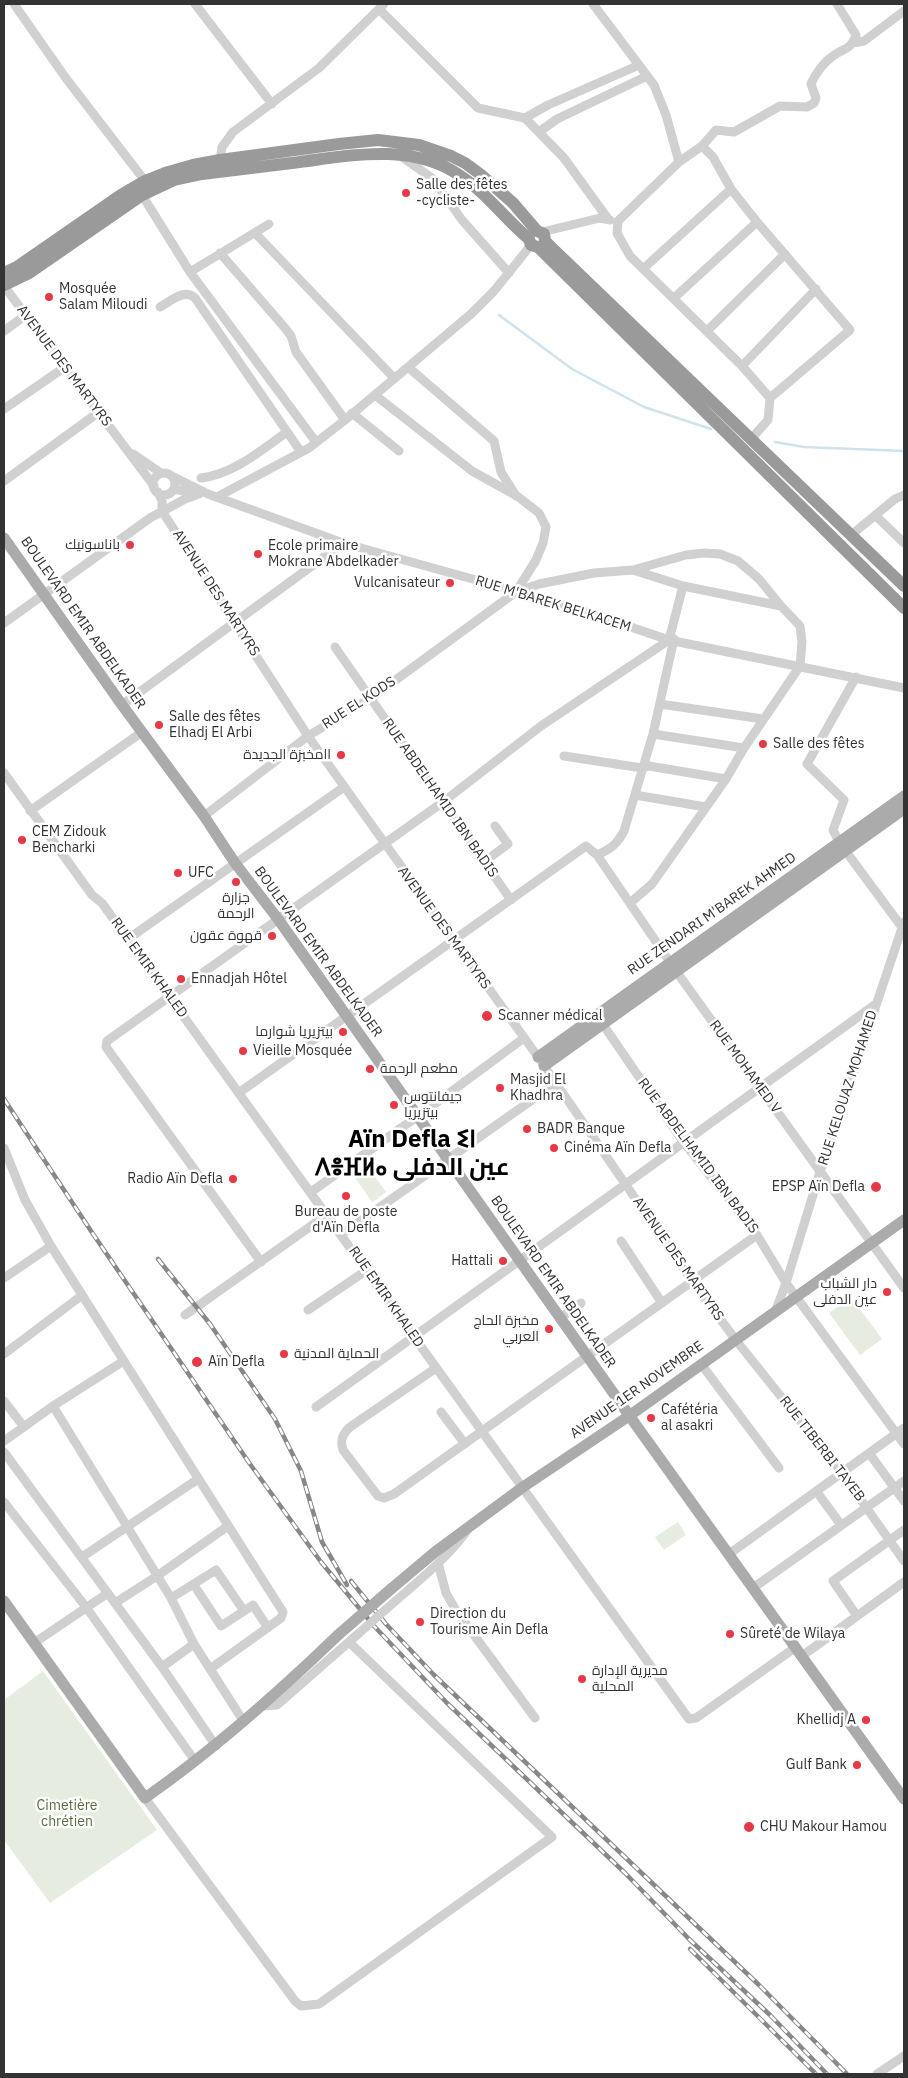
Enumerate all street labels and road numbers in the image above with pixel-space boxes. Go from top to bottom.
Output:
street label: AVENUE DES MARTYRS [13,302,115,430]
street label: AVENUE DES MARTYRS [169,527,263,659]
street label: BOULEVARD EMIR ABDELKADER [17,534,149,712]
street label: RUE M'BAREK BELKACEM [473,572,633,636]
street label: RUE EL KODS [319,673,399,733]
street label: RUE ABDELHAMID IBN BADIS [379,715,501,881]
street label: RUE ZENDARI M'BAREK AHMED [625,849,799,979]
street label: BOULEVARD EMIR ABDELKADER [250,863,386,1041]
street label: AVENUE DES MARTYRS [394,863,494,993]
street label: RUE EMIR KHALED [107,915,191,1021]
street label: RUE KELOUAZ MOHAMED [815,1008,881,1168]
street label: RUE MOHAMED V [706,1017,784,1117]
street label: RUE ABDELHAMID IBN BADIS [634,1075,762,1237]
street label: BOULEVARD EMIR ABDELKADER [487,1193,619,1371]
street label: AVENUE DES MARTYRS [629,1194,727,1324]
street label: RUE EMIR KHALED [345,1243,427,1351]
street label: AVENUE 1ER NOVEMBRE [567,1338,707,1442]
street label: RUE TIBERBI TAYEB [776,1393,868,1505]

